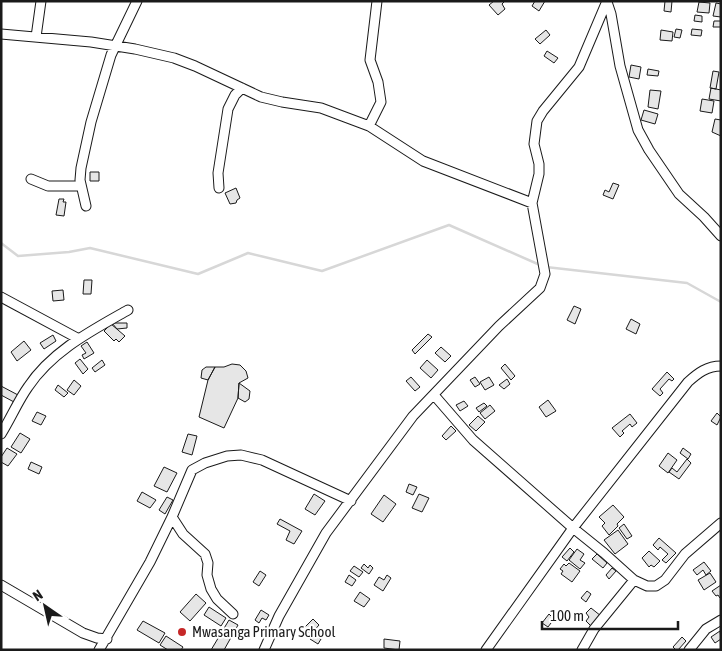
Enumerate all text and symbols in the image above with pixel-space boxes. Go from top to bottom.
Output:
north arrow [20,581,70,631]
text: N [30,586,46,604]
scale bar [542,598,678,630]
text: 100 m [550,607,584,624]
place label: Mwasanga Primary School [192,623,335,640]
marker: Mwasanga Primary School [176,626,188,638]

